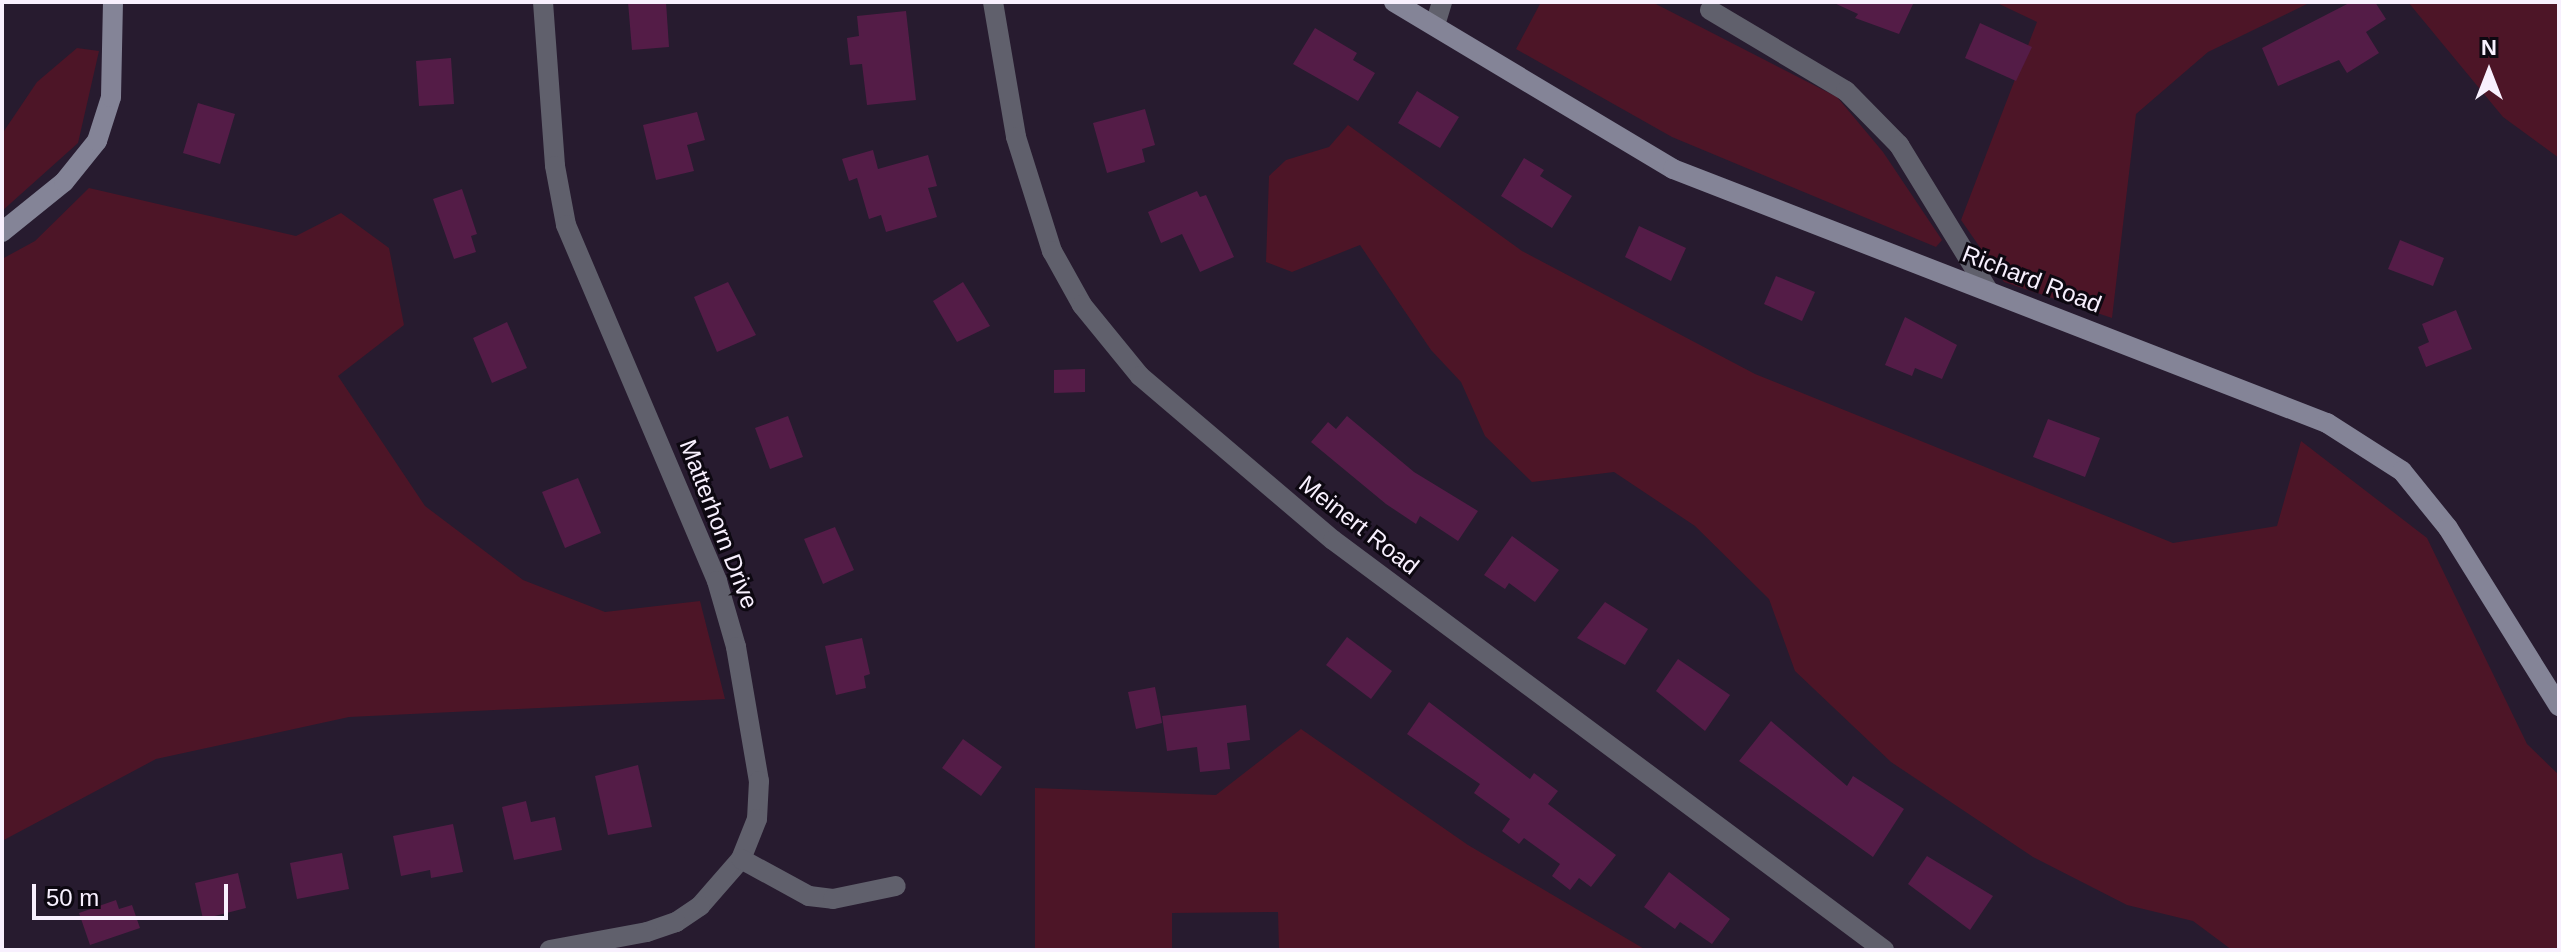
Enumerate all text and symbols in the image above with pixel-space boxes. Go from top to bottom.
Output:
north arrow [2449,32,2529,112]
text: N [2481,35,2497,60]
street label: Richard Road [1958,239,2106,319]
street label: Matterhorn Drive [674,435,764,613]
street label: Meinert Road [1293,469,1425,581]
scale bar [36,868,232,918]
text: 50 m [46,884,99,911]

